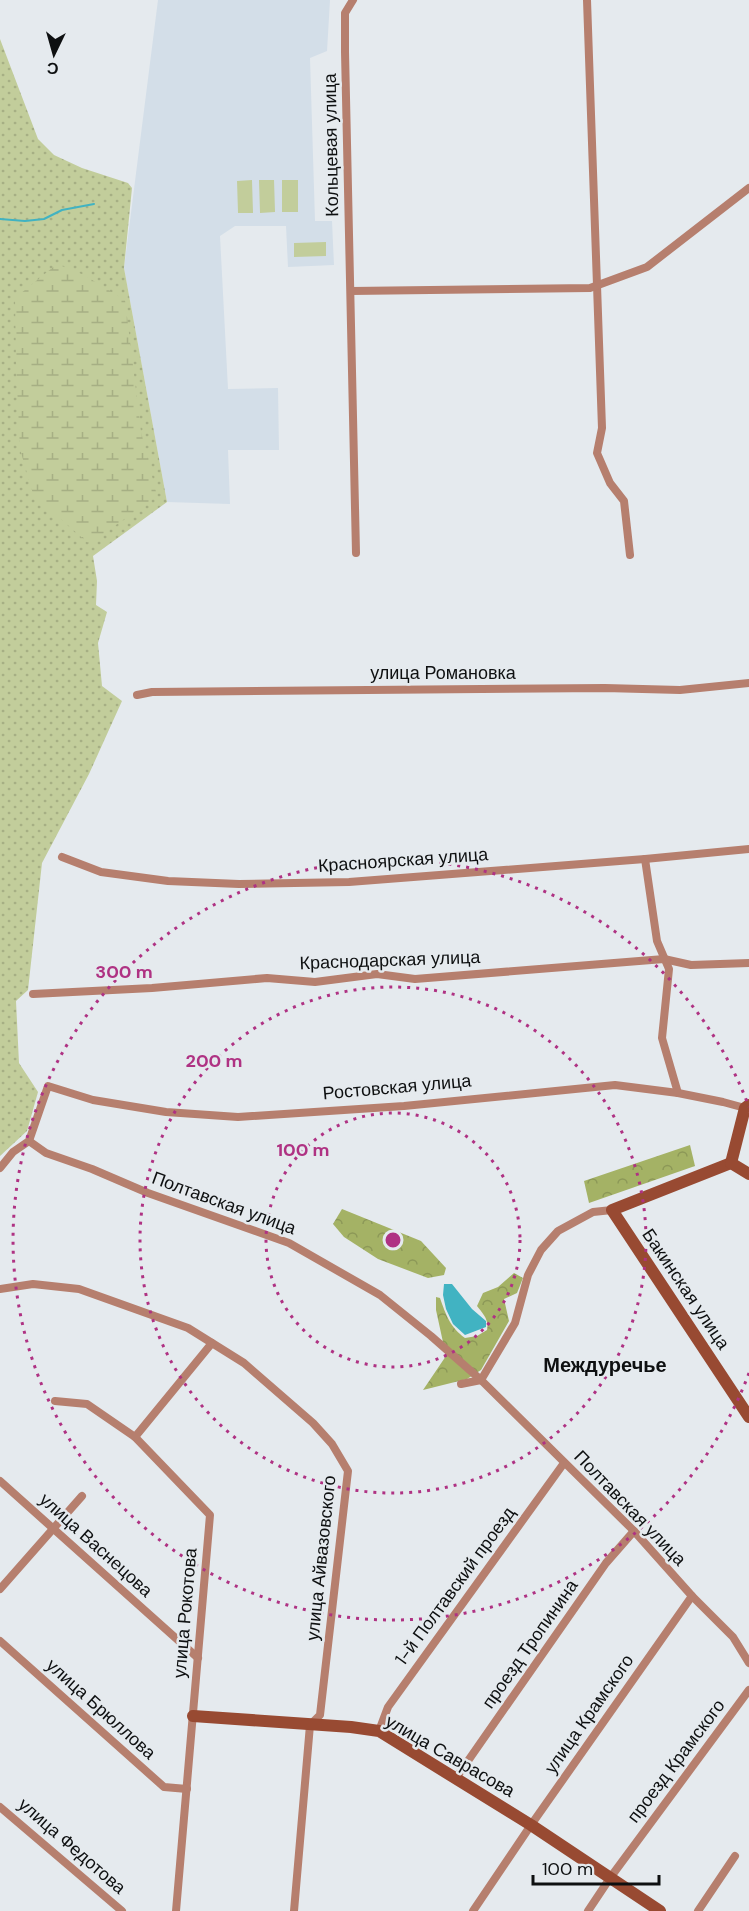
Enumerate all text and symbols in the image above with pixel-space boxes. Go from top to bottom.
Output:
north arrow [24,24,84,84]
text: С [46,57,59,79]
street label: Кольцевая улица [318,72,344,217]
street label: улица Романовка [370,661,517,685]
street label: Красноярская улица [317,842,490,878]
street label: Краснодарская улица [299,945,482,975]
text: 300 m [95,960,153,984]
text: 200 m [186,1049,242,1073]
street label: Ростовская улица [322,1068,473,1105]
text: 100 m [276,1138,330,1162]
street label: Полтавская улица [149,1166,300,1241]
street label: Бакинская улица [637,1224,736,1355]
centre of rings [383,1230,403,1250]
district label: Междуречье [543,1352,667,1378]
street label: Полтавская улица [569,1445,692,1572]
street label: улица Айвазовского [300,1474,342,1642]
street label: улица Васнецова [34,1488,159,1603]
street label: 1-й Полтавский проезд [389,1502,521,1670]
street label: улица Рокотова [167,1546,203,1679]
street label: проезд Тропинина [476,1574,584,1713]
street label: улица Крамского [539,1650,639,1778]
street label: улица Брюллова [41,1653,162,1765]
street label: проезд Крамского [622,1694,730,1828]
street label: улица Саврасова [381,1709,520,1803]
street label: улица Федотова [13,1793,132,1900]
scale bar [533,1848,659,1886]
text: 100 m [542,1857,593,1881]

